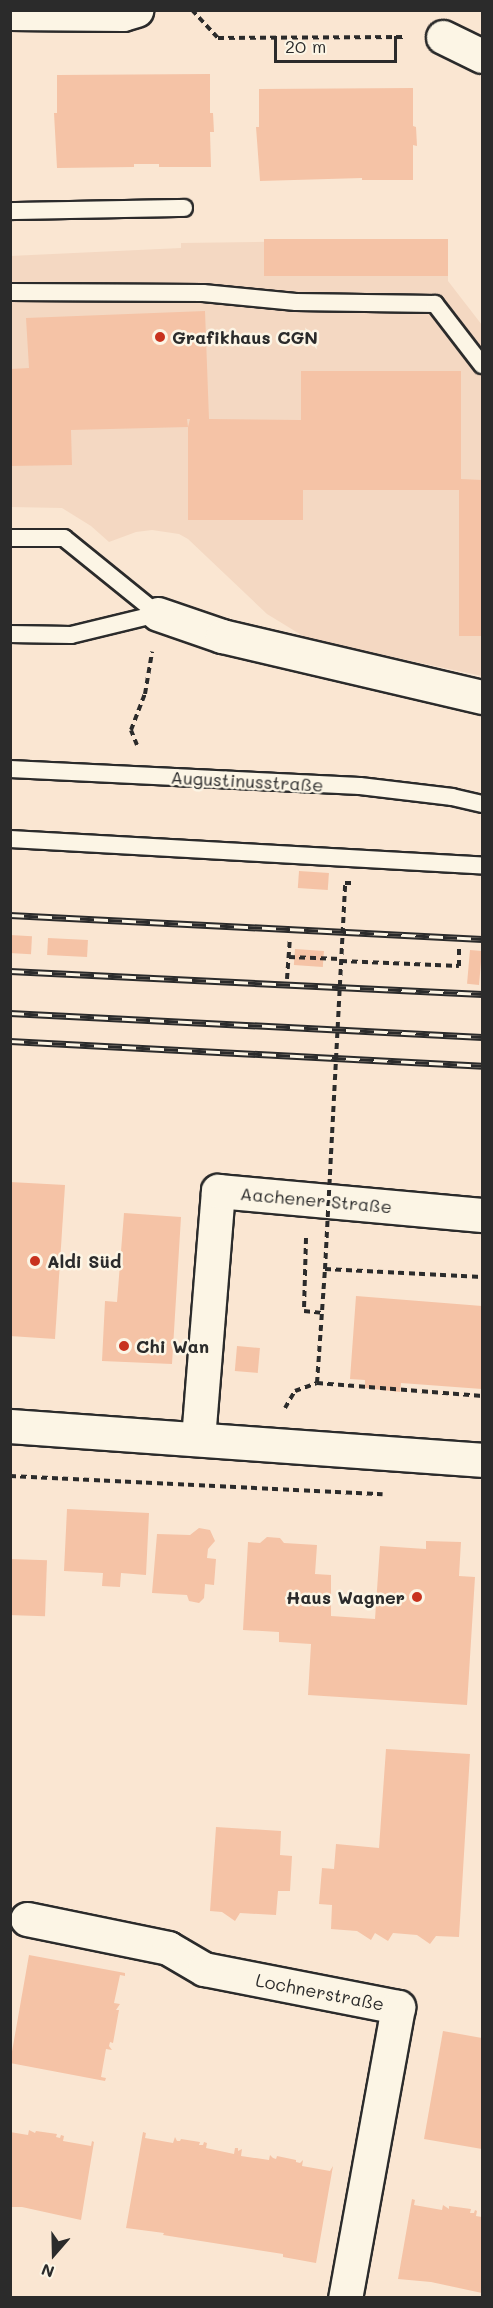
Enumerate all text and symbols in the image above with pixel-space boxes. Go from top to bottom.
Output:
scale bar [277,24,400,62]
text: 20 m [285,34,326,58]
place label: Grafikhaus CGN [172,326,318,348]
marker: Grafikhaus CGN [153,330,167,344]
street label: Augustinusstraße [170,766,324,796]
street label: Aachener Straße [239,1183,393,1217]
place label: Aldi Süd [47,1250,121,1272]
marker: Aldi Süd [28,1254,42,1268]
place label: Chi Wan [136,1335,209,1357]
marker: Chi Wan [117,1339,131,1353]
place label: Haus Wagner [286,1586,405,1608]
marker: Haus Wagner [410,1590,424,1604]
street label: Lochnerstraße [254,1969,386,2015]
north arrow [24,2224,84,2284]
text: N [38,2259,57,2283]

